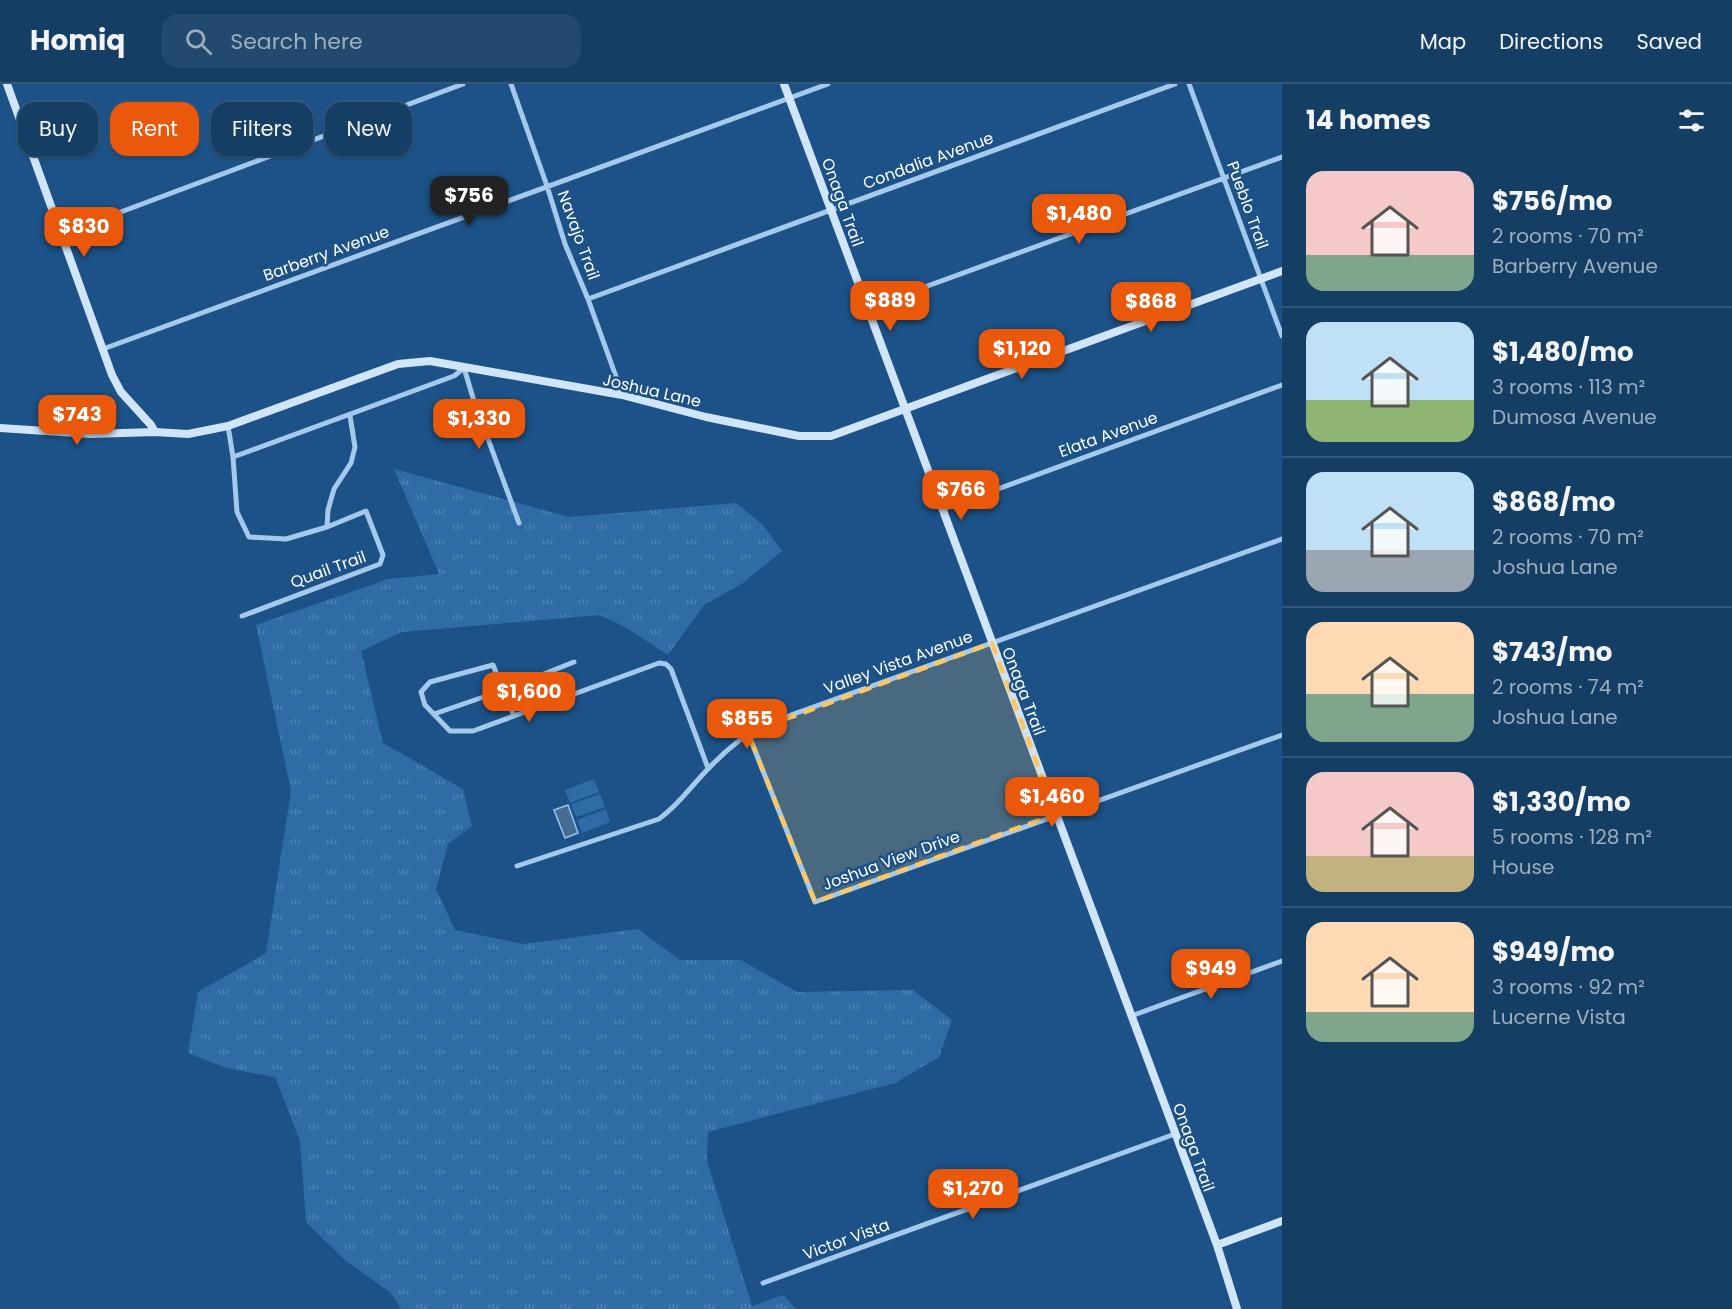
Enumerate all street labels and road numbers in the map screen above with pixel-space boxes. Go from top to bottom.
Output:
street label: Condalia Avenue [860,126,997,195]
street label: Onaga Trail [816,155,869,250]
street label: Pueblo Trail [1221,158,1274,252]
street label: Navajo Trail [552,187,605,283]
street label: Barberry Avenue [260,220,392,287]
street label: Joshua Lane [600,368,704,413]
street label: Elata Avenue [1055,406,1161,463]
street label: Quail Trail [287,545,369,594]
street label: Valley Vista Avenue [821,625,976,700]
street label: Onaga Trail [996,644,1051,739]
street label: Joshua View Drive [819,825,963,896]
street label: Onaga Trail [1167,1100,1220,1195]
street label: Victor Vista [800,1213,893,1266]

